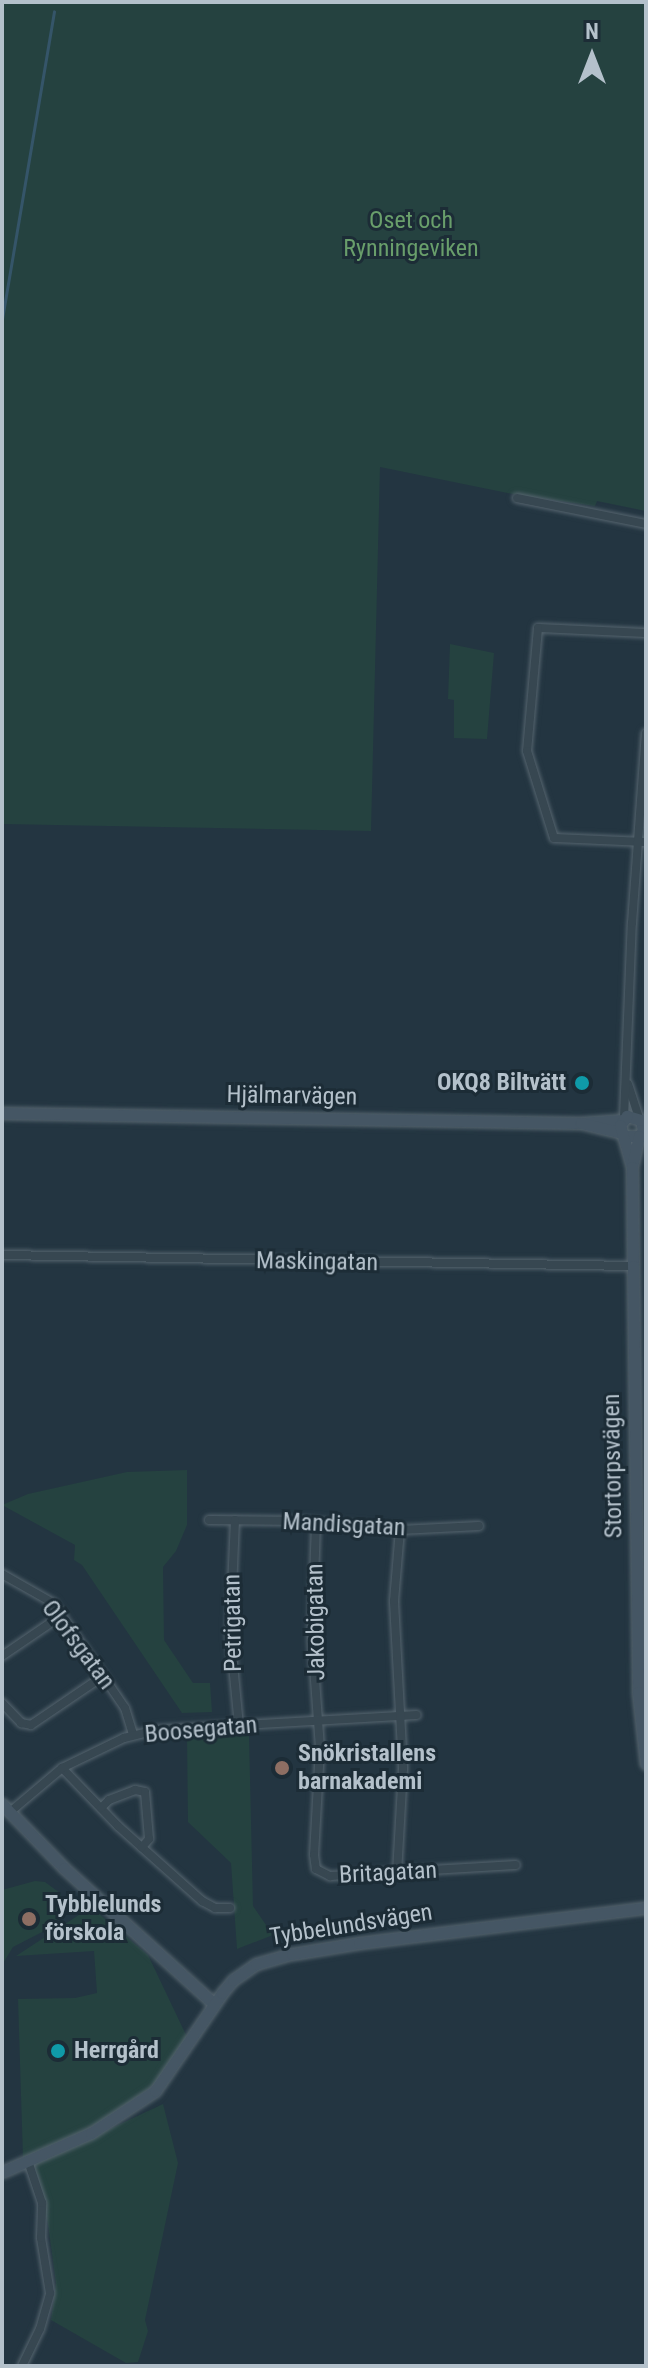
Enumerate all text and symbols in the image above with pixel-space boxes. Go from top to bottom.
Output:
north arrow [552,16,632,96]
text: N [585,19,599,44]
park label: Oset och Rynningeviken [343,207,479,263]
place label: OKQ8 Biltvätt [437,1069,566,1097]
marker: OKQ8 Biltvätt [573,1074,591,1092]
street label: Hjälmarvägen [226,1080,358,1112]
street label: Maskingatan [256,1247,378,1277]
street label: Stortorpsvägen [597,1393,629,1539]
street label: Mandisgatan [282,1507,406,1543]
street label: Jakobigatan [301,1563,331,1681]
street label: Petrigatan [218,1574,248,1672]
street label: Olofsgatan [35,1595,121,1695]
street label: Boosegatan [143,1711,259,1749]
place label: Snökristallens barnakademi [298,1740,436,1796]
marker: Snökristallens barnakademi [273,1759,291,1777]
street label: Britagatan [338,1856,438,1890]
place label: Tybblelunds förskola [45,1891,161,1947]
street label: Tybbelundsvägen [268,1898,434,1952]
marker: Tybblelunds förskola [20,1910,38,1928]
place label: Herrgård [74,2037,159,2065]
marker: Herrgård [49,2042,67,2060]

